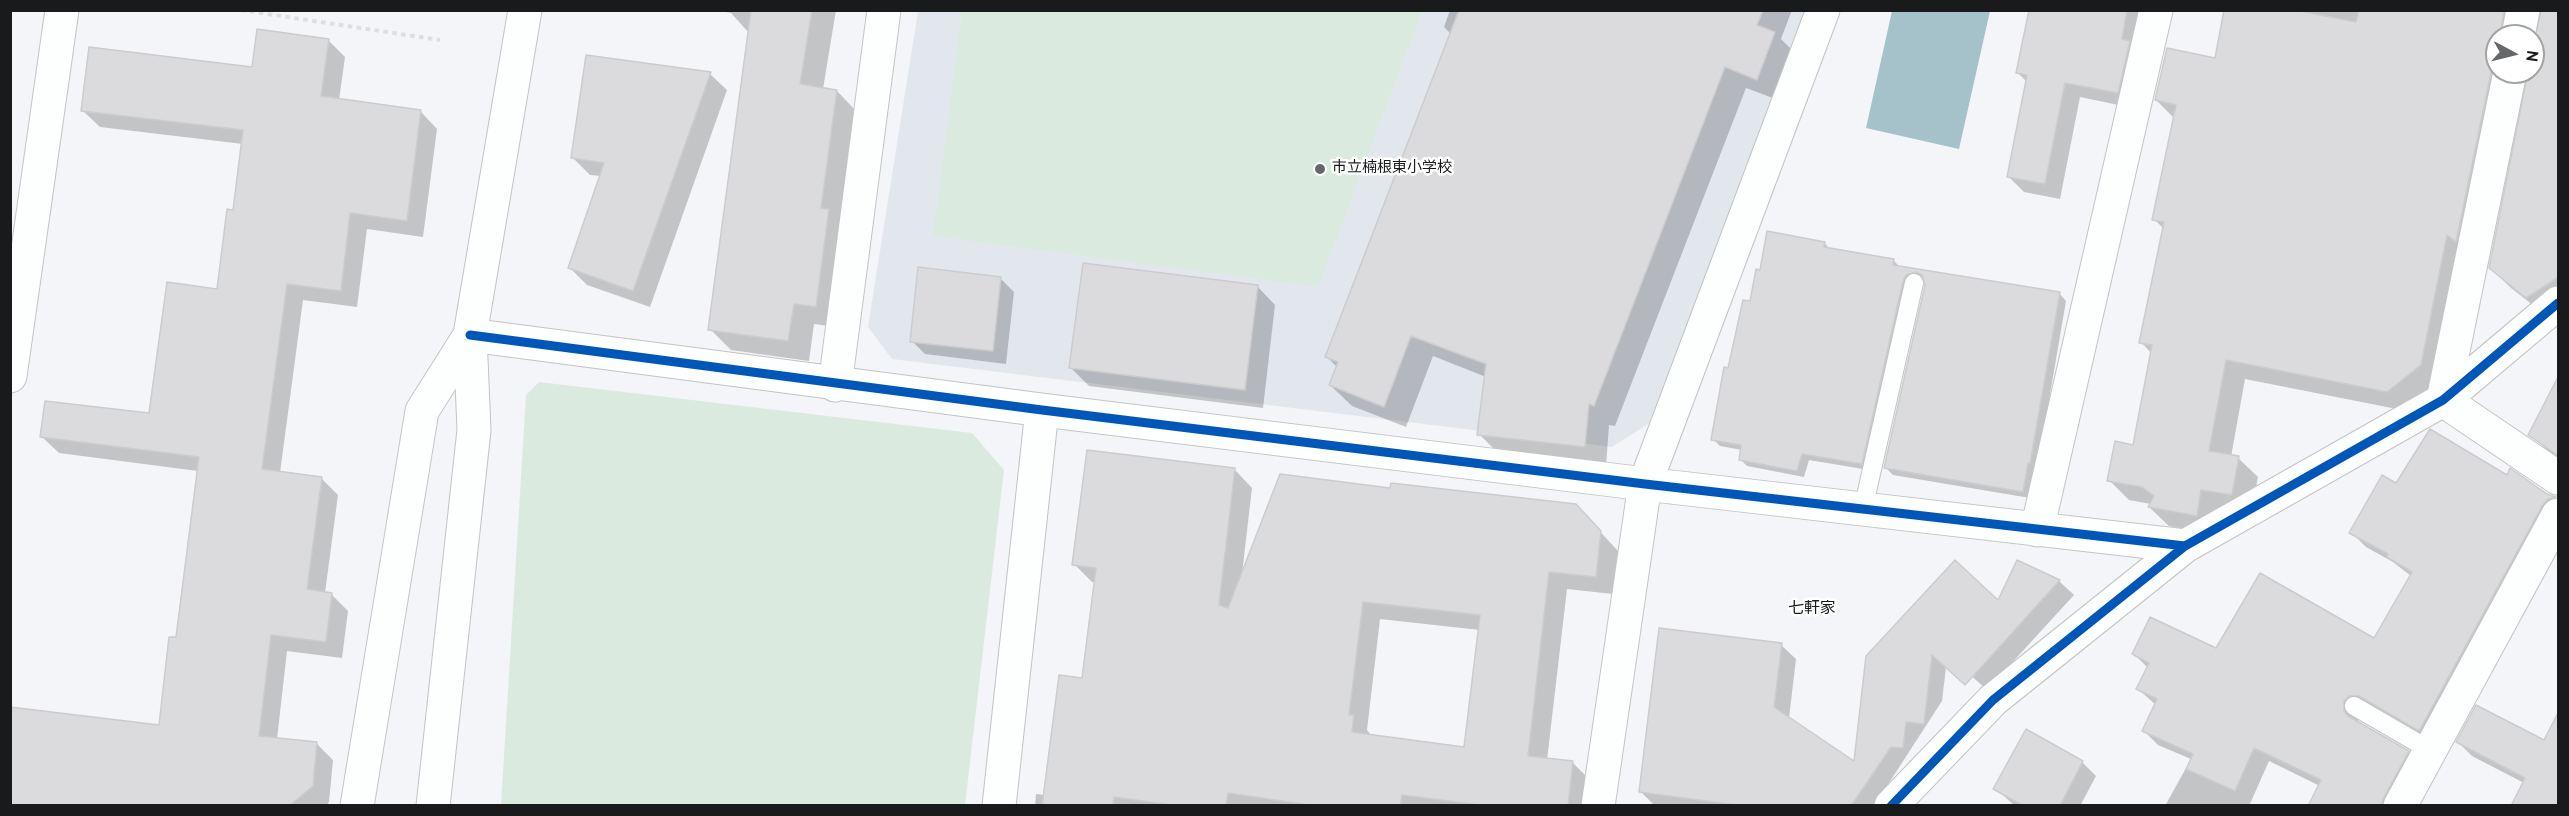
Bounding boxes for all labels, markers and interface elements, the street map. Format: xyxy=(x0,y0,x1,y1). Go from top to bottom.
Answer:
north arrow xyxy=(2485,24,2545,84)
text: N xyxy=(2520,49,2542,63)
place label: 市立楠根東小学校 xyxy=(1332,160,1452,178)
marker: 市立楠根東小学校 xyxy=(1313,162,1327,176)
district label: 七軒家 xyxy=(1788,600,1836,620)

